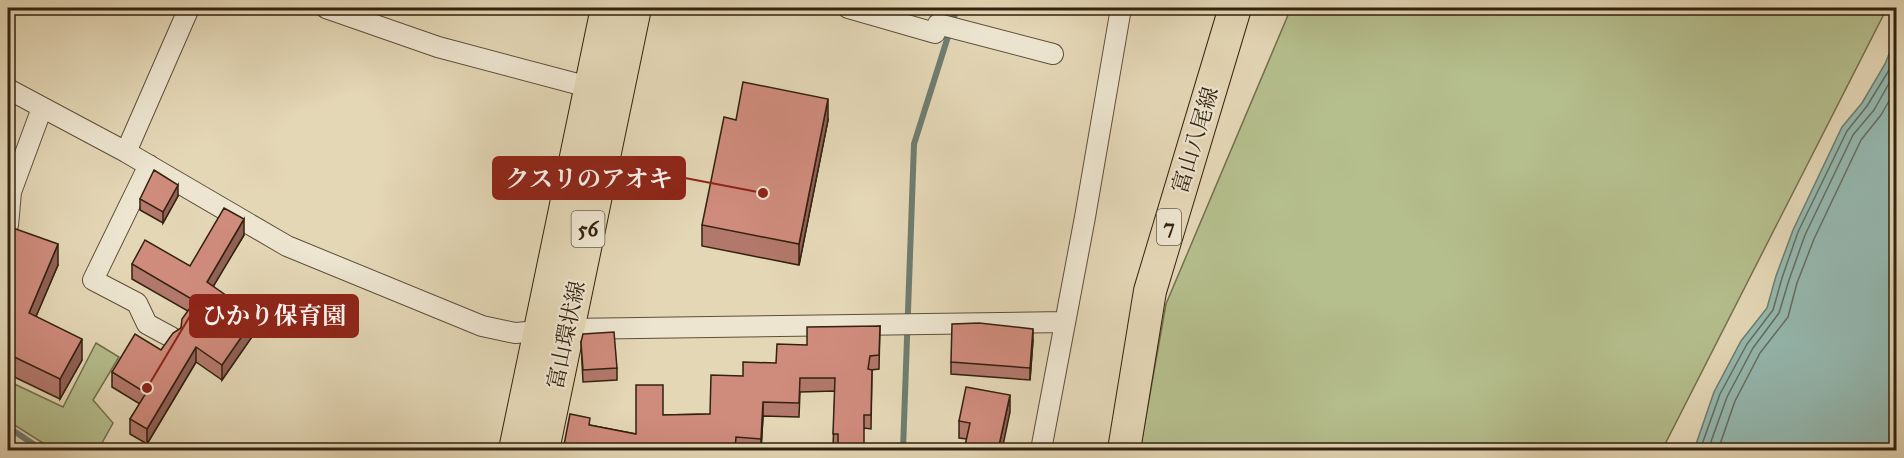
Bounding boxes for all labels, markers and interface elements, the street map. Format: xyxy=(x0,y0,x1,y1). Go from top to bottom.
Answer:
street label: 富山八尾線 xyxy=(1166,83,1224,197)
callout: クスリのアオキ xyxy=(493,157,685,199)
text: クスリのアオキ xyxy=(505,164,673,194)
road number: 7 xyxy=(1157,209,1181,245)
road number: 56 xyxy=(572,211,604,247)
street label: 富山環状線 xyxy=(541,278,591,392)
callout: ひかり保育園 xyxy=(190,295,358,337)
text: ひかり保育園 xyxy=(202,301,346,331)

